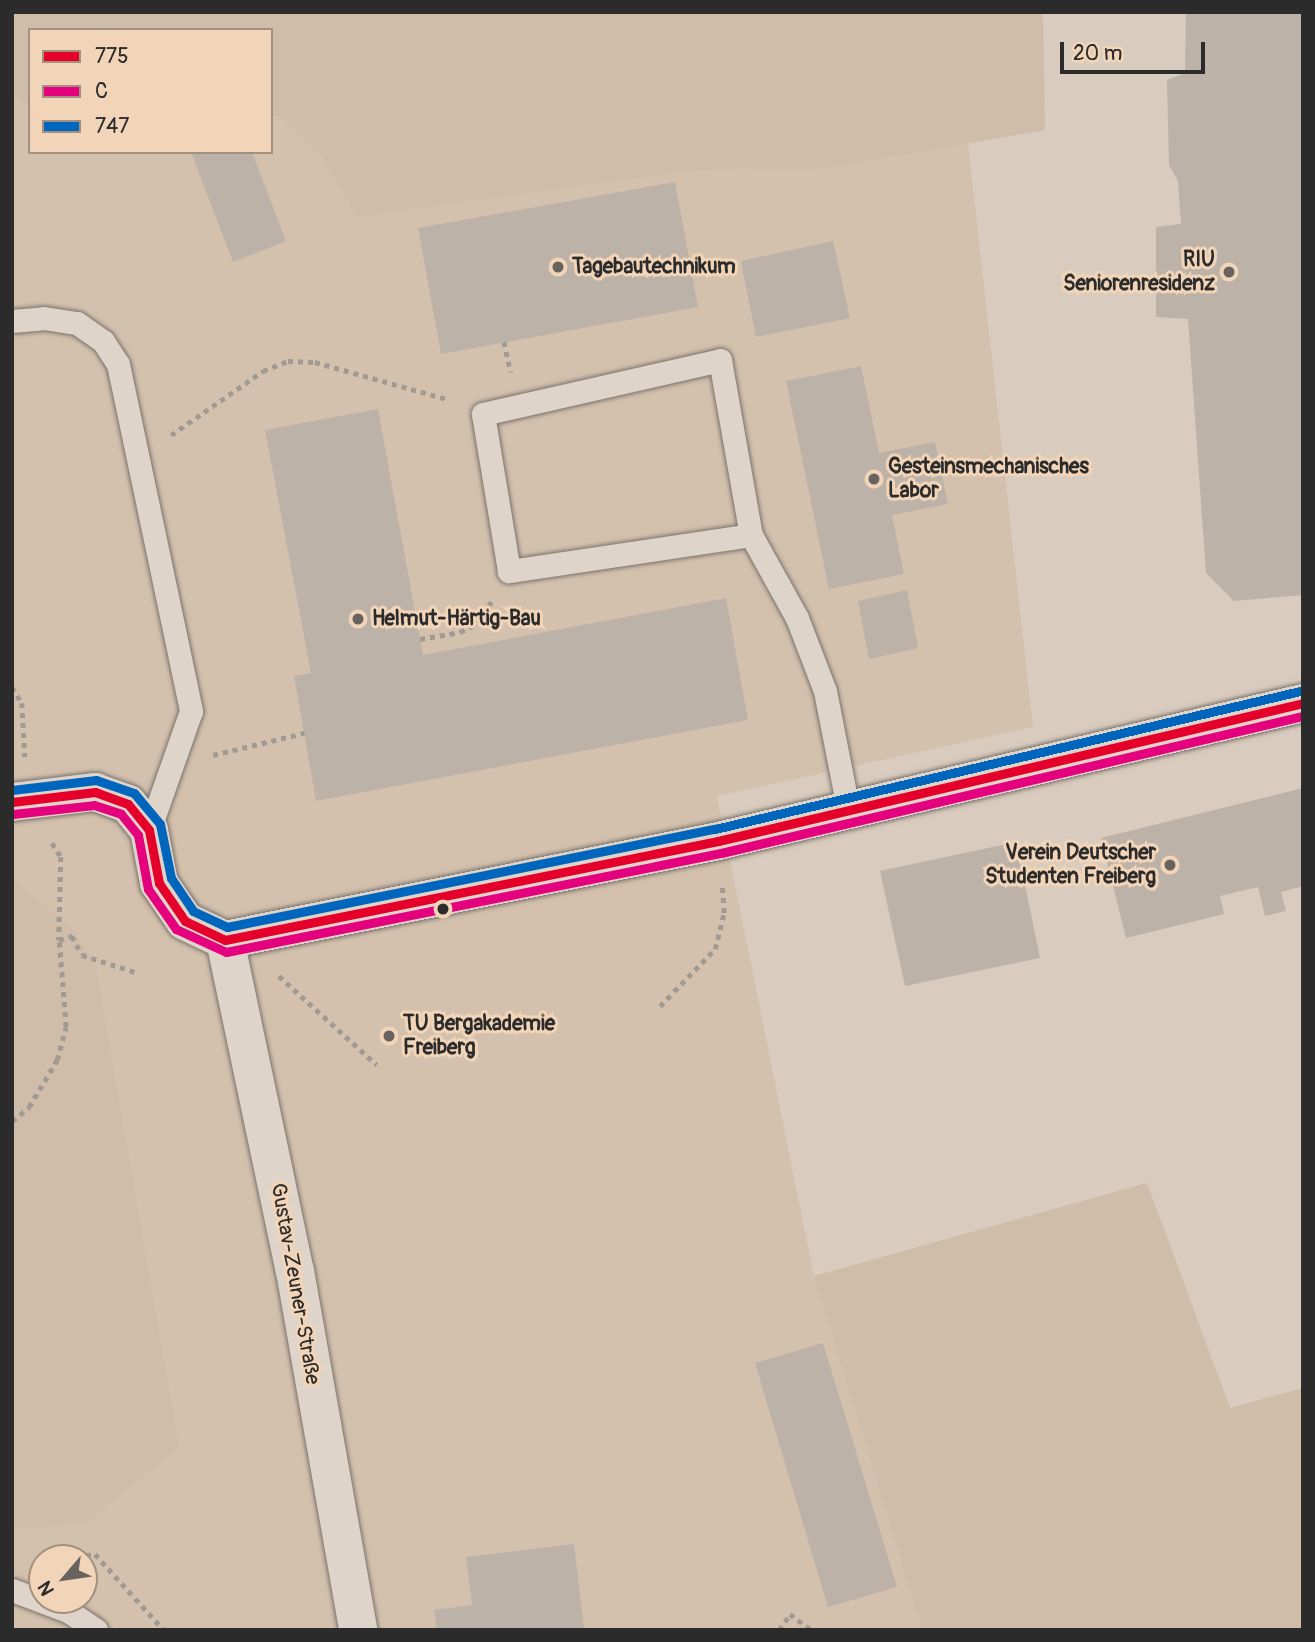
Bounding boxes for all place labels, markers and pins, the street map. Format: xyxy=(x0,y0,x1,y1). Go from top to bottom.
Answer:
place label: RIU Seniorenresidenz xyxy=(1063,247,1215,297)
place label: Tagebautechnikum xyxy=(572,254,736,280)
marker: Tagebautechnikum xyxy=(550,259,566,275)
marker: RIU Seniorenresidenz xyxy=(1221,264,1237,280)
place label: Gesteinsmechanisches Labor xyxy=(888,454,1089,504)
marker: Gesteinsmechanisches Labor xyxy=(866,471,882,487)
place label: Helmut-Härtig-Bau xyxy=(372,606,541,632)
marker: Helmut-Härtig-Bau xyxy=(350,611,366,627)
place label: Verein Deutscher Studenten Freiberg xyxy=(985,840,1156,890)
marker: Verein Deutscher Studenten Freiberg xyxy=(1162,857,1178,873)
unlabelled marker xyxy=(436,902,450,916)
place label: TU Bergakademie Freiberg xyxy=(403,1011,555,1061)
marker: TU Bergakademie Freiberg xyxy=(381,1028,397,1044)

